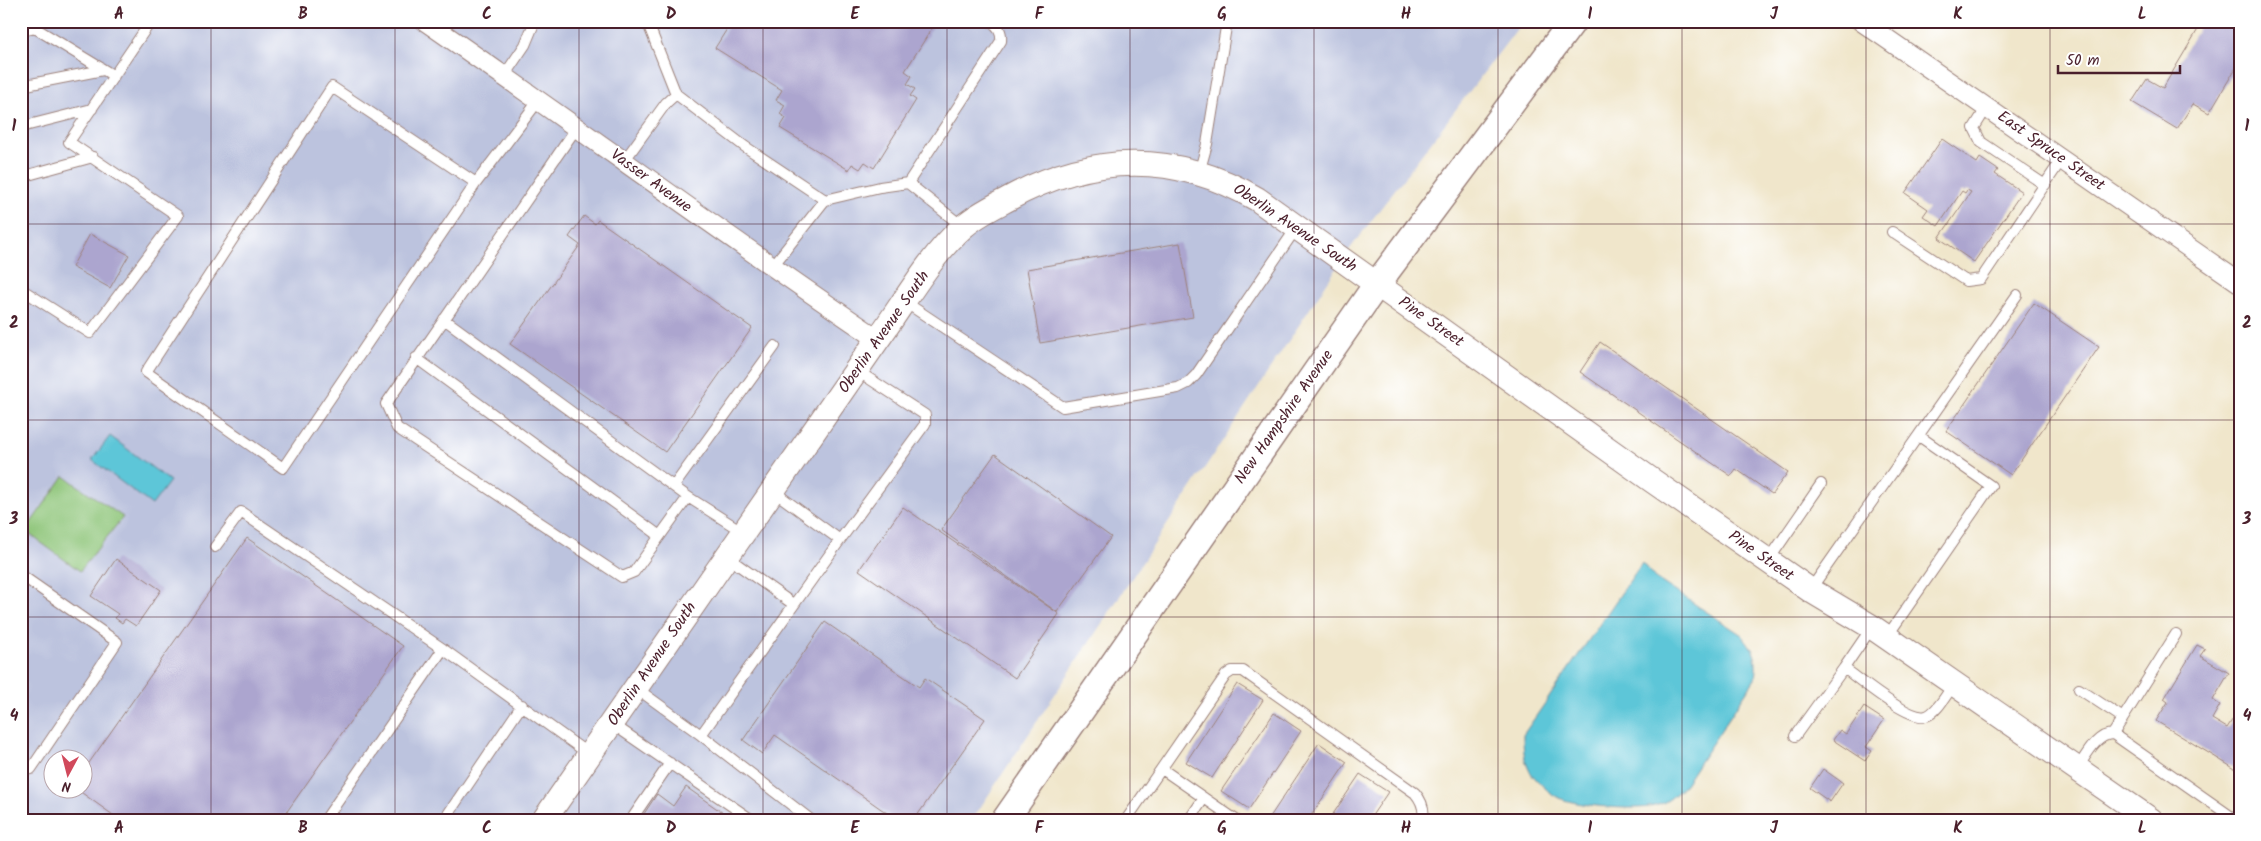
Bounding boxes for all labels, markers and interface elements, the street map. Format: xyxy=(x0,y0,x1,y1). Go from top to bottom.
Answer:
text: A xyxy=(114,2,124,27)
text: B xyxy=(298,2,308,27)
text: C xyxy=(482,2,492,27)
text: D xyxy=(666,2,677,27)
text: E xyxy=(851,2,861,27)
text: F xyxy=(1035,2,1045,27)
text: G xyxy=(1217,2,1227,27)
text: H xyxy=(1401,2,1411,27)
text: I xyxy=(1588,2,1593,27)
text: J xyxy=(1770,2,1779,27)
text: K xyxy=(1953,2,1963,27)
text: L xyxy=(2138,2,2146,27)
scale bar xyxy=(2058,42,2181,74)
text: 50 m xyxy=(2066,49,2100,73)
street label: East Spruce Street xyxy=(1992,104,2111,198)
text: 1 xyxy=(12,114,17,139)
text: 1 xyxy=(2245,114,2250,139)
street label: Vasser Avenue xyxy=(605,143,697,219)
street label: Oberlin Avenue South xyxy=(1228,177,1362,279)
street label: Oberlin Avenue South xyxy=(832,265,936,399)
street label: Pine Street xyxy=(1393,290,1470,354)
text: 2 xyxy=(9,311,19,336)
text: 2 xyxy=(2242,311,2252,336)
street label: New Hampshire Avenue xyxy=(1228,345,1340,489)
text: 3 xyxy=(9,507,19,532)
text: 3 xyxy=(2242,507,2252,532)
street label: Pine Street xyxy=(1723,524,1800,588)
street label: Oberlin Avenue South xyxy=(601,597,703,731)
text: 4 xyxy=(10,704,19,729)
text: 4 xyxy=(2243,704,2252,729)
north arrow xyxy=(42,748,92,798)
text: N xyxy=(61,774,72,797)
text: A xyxy=(114,816,124,841)
text: B xyxy=(298,816,308,841)
text: C xyxy=(482,816,492,841)
text: D xyxy=(666,816,677,841)
text: E xyxy=(851,816,861,841)
text: F xyxy=(1035,816,1045,841)
text: G xyxy=(1217,816,1227,841)
text: H xyxy=(1401,816,1411,841)
text: I xyxy=(1588,816,1593,841)
text: J xyxy=(1770,816,1779,841)
text: K xyxy=(1953,816,1963,841)
text: L xyxy=(2138,816,2146,841)

